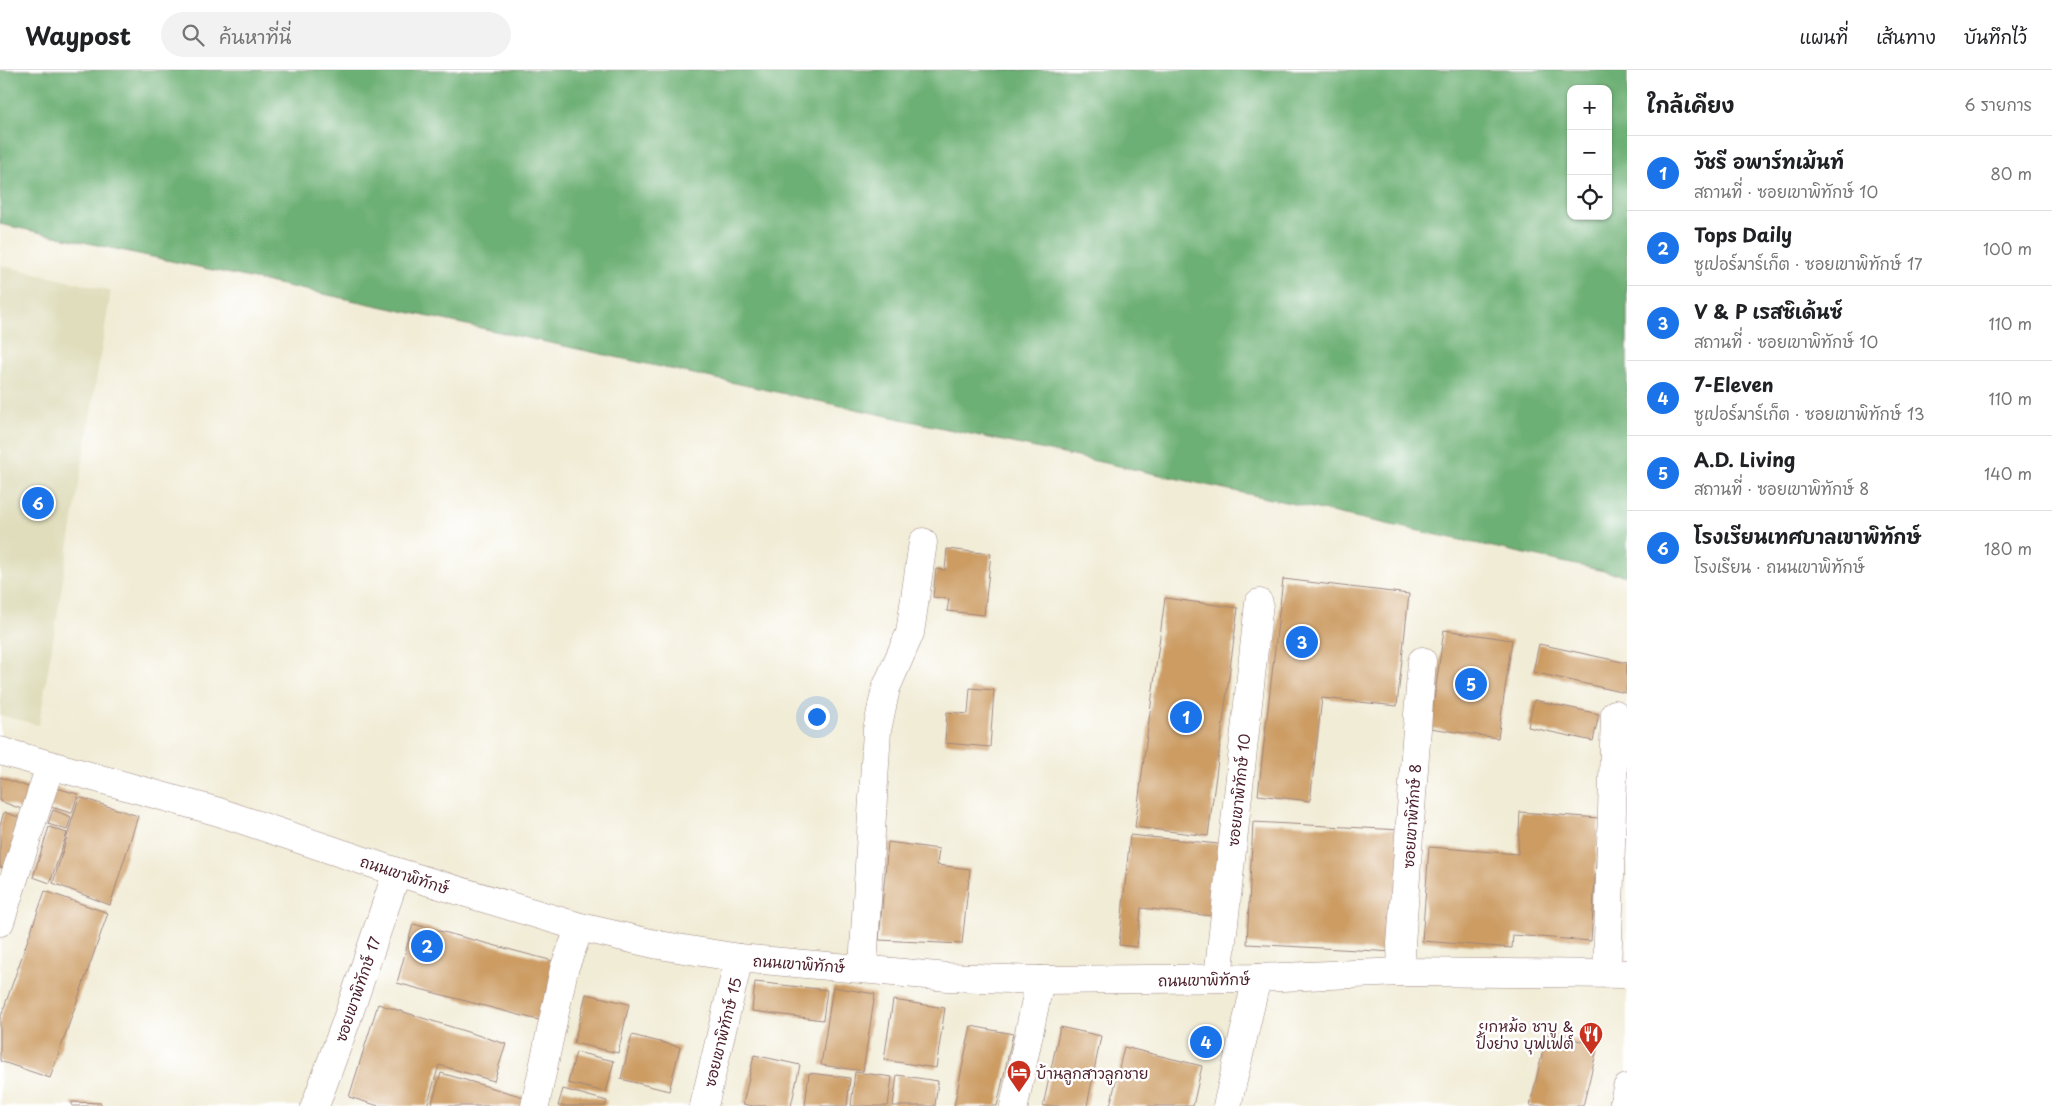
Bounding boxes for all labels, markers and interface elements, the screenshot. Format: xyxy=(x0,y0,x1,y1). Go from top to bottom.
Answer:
search box xyxy=(161,12,511,57)
text: Waypost xyxy=(25,17,131,53)
icon: search xyxy=(179,21,207,49)
text: ค้นหาที่นี่ xyxy=(219,22,291,50)
text: แผนที่ xyxy=(1800,23,1848,50)
text: เส้นทาง xyxy=(1876,23,1936,50)
text: บันทึกไว้ xyxy=(1964,23,2027,50)
map controls xyxy=(1567,85,1612,220)
button: + xyxy=(1567,85,1612,130)
text: ใกล้เคียง xyxy=(1647,88,1734,120)
text: 6 รายการ xyxy=(1964,92,2032,116)
button: − xyxy=(1567,130,1612,175)
text: วัชรี อพาร์ทเม้นท์ xyxy=(1694,147,1844,175)
text: 1 xyxy=(1659,161,1667,185)
text: 80 m xyxy=(1990,161,2032,185)
button: locate xyxy=(1567,175,1612,220)
text: สถานที่ · ซอยเขาพิทักษ์ 10 xyxy=(1694,179,1878,203)
text: Tops Daily xyxy=(1694,220,1792,248)
text: 2 xyxy=(1657,236,1669,260)
text: 100 m xyxy=(1983,236,2032,260)
text: ซูเปอร์มาร์เก็ต · ซอยเขาพิทักษ์ 17 xyxy=(1694,251,1923,275)
text: V & P เรสซิเด้นซ์ xyxy=(1694,297,1843,325)
text: 3 xyxy=(1658,311,1668,335)
text: 110 m xyxy=(1989,311,2032,335)
text: สถานที่ · ซอยเขาพิทักษ์ 10 xyxy=(1694,329,1878,353)
text: 7-Eleven xyxy=(1694,370,1774,398)
text: 4 xyxy=(1658,386,1668,410)
text: 110 m xyxy=(1989,386,2032,410)
text: ซูเปอร์มาร์เก็ต · ซอยเขาพิทักษ์ 13 xyxy=(1694,401,1925,425)
text: A.D. Living xyxy=(1694,445,1795,473)
text: 5 xyxy=(1658,461,1668,485)
text: 140 m xyxy=(1984,461,2032,485)
text: สถานที่ · ซอยเขาพิทักษ์ 8 xyxy=(1694,476,1869,500)
pin: 6 xyxy=(22,484,54,522)
text: โรงเรียนเทศบาลเขาพิทักษ์ xyxy=(1694,522,1921,550)
text: 6 xyxy=(1657,536,1669,560)
text: 180 m xyxy=(1984,536,2032,560)
text: โรงเรียน · ถนนเขาพิทักษ์ xyxy=(1694,554,1865,578)
pin: 3 xyxy=(1286,623,1318,661)
pin: 5 xyxy=(1455,665,1487,703)
pin: 1 xyxy=(1170,698,1202,736)
your location xyxy=(804,704,830,730)
street label: ซอยเขาพิทักษ์ 10 xyxy=(1221,732,1255,848)
street label: ซอยเขาพิทักษ์ 8 xyxy=(1396,763,1426,869)
street label: ถนนเขาพิทักษ์ xyxy=(358,849,453,899)
pin: 2 xyxy=(411,927,443,965)
street label: ซอยเขาพิทักษ์ 17 xyxy=(328,933,386,1045)
street label: ถนนเขาพิทักษ์ xyxy=(752,948,847,978)
street label: ถนนเขาพิทักษ์ xyxy=(1158,967,1251,991)
street label: ซอยเขาพิทักษ์ 15 xyxy=(697,975,747,1089)
place label: ยกหม้อ ชาบู & ปิ้งย่าง บุฟเฟต์ xyxy=(1476,1014,1574,1055)
restaurant icon: ยกหม้อ ชาบู & ปิ้งย่าง บุฟเฟต์ xyxy=(1578,1021,1604,1055)
pin: 4 xyxy=(1190,1023,1222,1061)
hotel icon: บ้านลูกสาวลูกชาย xyxy=(1006,1059,1032,1093)
place label: บ้านลูกสาวลูกชาย xyxy=(1036,1061,1148,1085)

